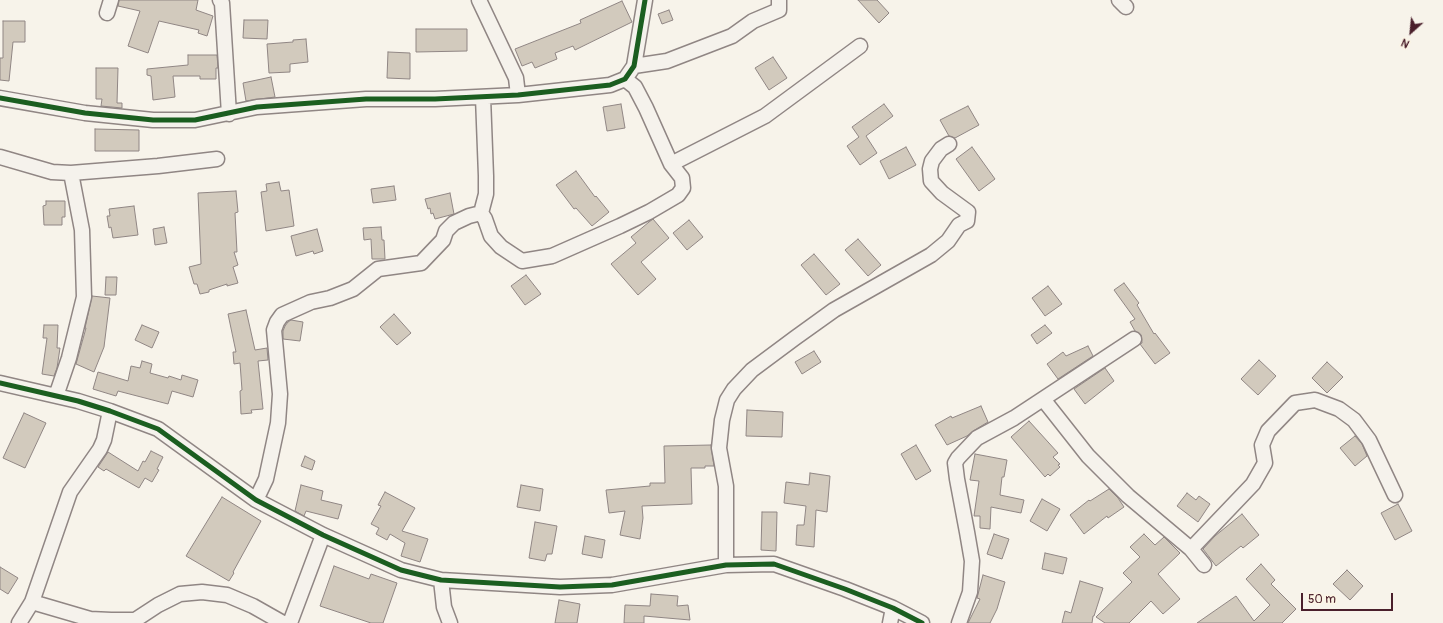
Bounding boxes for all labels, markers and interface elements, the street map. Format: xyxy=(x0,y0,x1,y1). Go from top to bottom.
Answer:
north arrow xyxy=(1391,12,1431,52)
text: N xyxy=(1399,36,1412,51)
scale bar xyxy=(1303,585,1395,611)
text: 50 m xyxy=(1308,592,1336,607)

